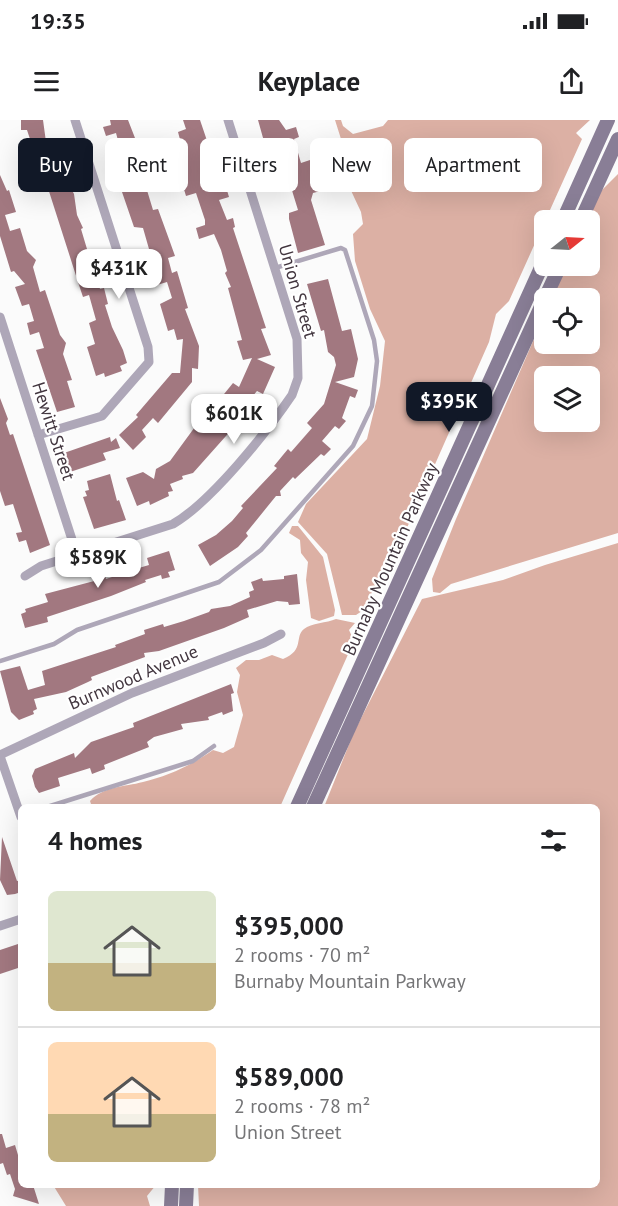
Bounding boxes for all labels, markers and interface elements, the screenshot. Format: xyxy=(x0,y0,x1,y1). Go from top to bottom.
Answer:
text: 19:35 xyxy=(30,7,86,35)
text: Keyplace xyxy=(258,64,360,98)
icon: menu xyxy=(30,65,63,98)
icon: share xyxy=(555,65,588,98)
chip: Buy xyxy=(18,138,93,192)
chip: Rent xyxy=(105,138,188,192)
chip: Filters xyxy=(200,138,298,192)
chip: New xyxy=(310,138,392,192)
chip: Apartment xyxy=(404,138,542,192)
north arrow xyxy=(534,210,600,276)
map controls xyxy=(534,210,600,432)
street label: Union Street xyxy=(274,241,322,341)
pin: $431K xyxy=(77,249,161,300)
text: $431K xyxy=(90,255,148,281)
button: locate xyxy=(534,288,600,354)
button: layers xyxy=(534,366,600,432)
street label: Hewitt Street xyxy=(27,379,81,483)
pin: $395K xyxy=(407,382,491,433)
text: $395K xyxy=(420,388,478,414)
pin: $601K xyxy=(192,394,276,445)
text: $601K xyxy=(205,400,263,426)
street label: Burnaby Mountain Parkway xyxy=(337,458,443,659)
pin: $589K xyxy=(56,538,140,589)
text: $589K xyxy=(69,544,127,570)
street label: Burnwood Avenue xyxy=(65,639,201,715)
text: 4 homes xyxy=(48,824,143,857)
icon: filters xyxy=(537,824,570,857)
text: $395,000 xyxy=(234,909,344,942)
icon: home xyxy=(96,915,168,987)
text: 2 rooms · 70 m² xyxy=(234,942,370,968)
text: Burnaby Mountain Parkway xyxy=(234,968,466,994)
text: $589,000 xyxy=(234,1060,344,1093)
icon: home xyxy=(96,1066,168,1138)
text: 2 rooms · 78 m² xyxy=(234,1093,370,1119)
text: Union Street xyxy=(234,1119,341,1145)

